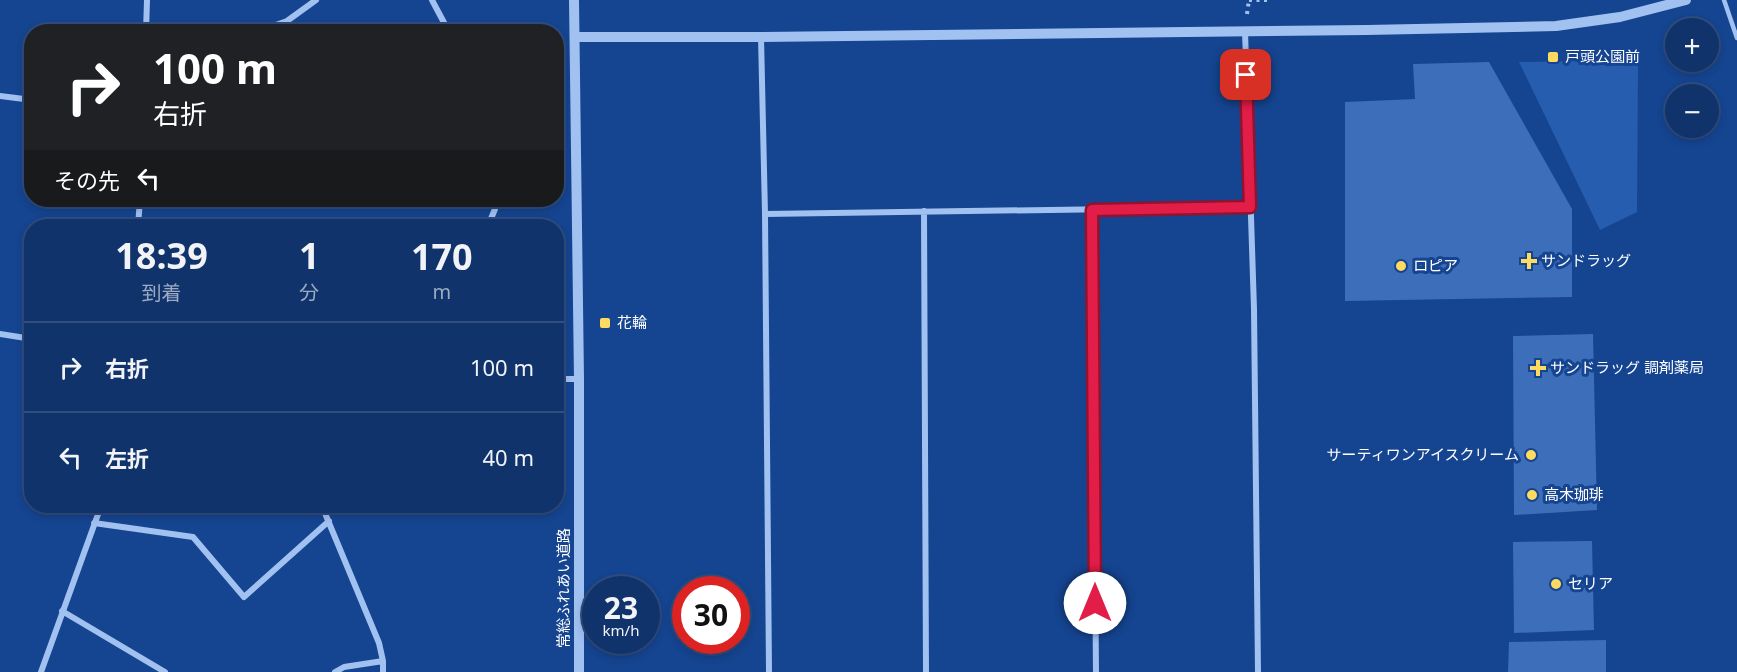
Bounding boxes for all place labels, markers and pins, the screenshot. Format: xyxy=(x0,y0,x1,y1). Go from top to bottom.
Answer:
place label: 戸頭公園前 xyxy=(1565,46,1640,66)
pin xyxy=(1220,49,1271,100)
marker: 戸頭公園前 xyxy=(1546,50,1560,64)
place label: サンドラッグ xyxy=(1541,250,1631,270)
marker: サンドラッグ xyxy=(1522,254,1536,268)
place label: ロピア xyxy=(1413,255,1458,275)
marker: ロピア xyxy=(1394,259,1408,273)
place label: 花輪 xyxy=(617,312,647,332)
marker: 花輪 xyxy=(598,316,612,330)
place label: サンドラッグ 調剤薬局 xyxy=(1550,357,1704,377)
marker: サンドラッグ 調剤薬局 xyxy=(1531,361,1545,375)
place label: サーティワンアイスクリーム xyxy=(1327,444,1519,464)
marker: サーティワンアイスクリーム xyxy=(1524,448,1538,462)
place label: 高木珈琲 xyxy=(1544,484,1604,504)
marker: 高木珈琲 xyxy=(1525,488,1539,502)
place label: セリア xyxy=(1568,573,1613,593)
marker: セリア xyxy=(1549,577,1563,591)

